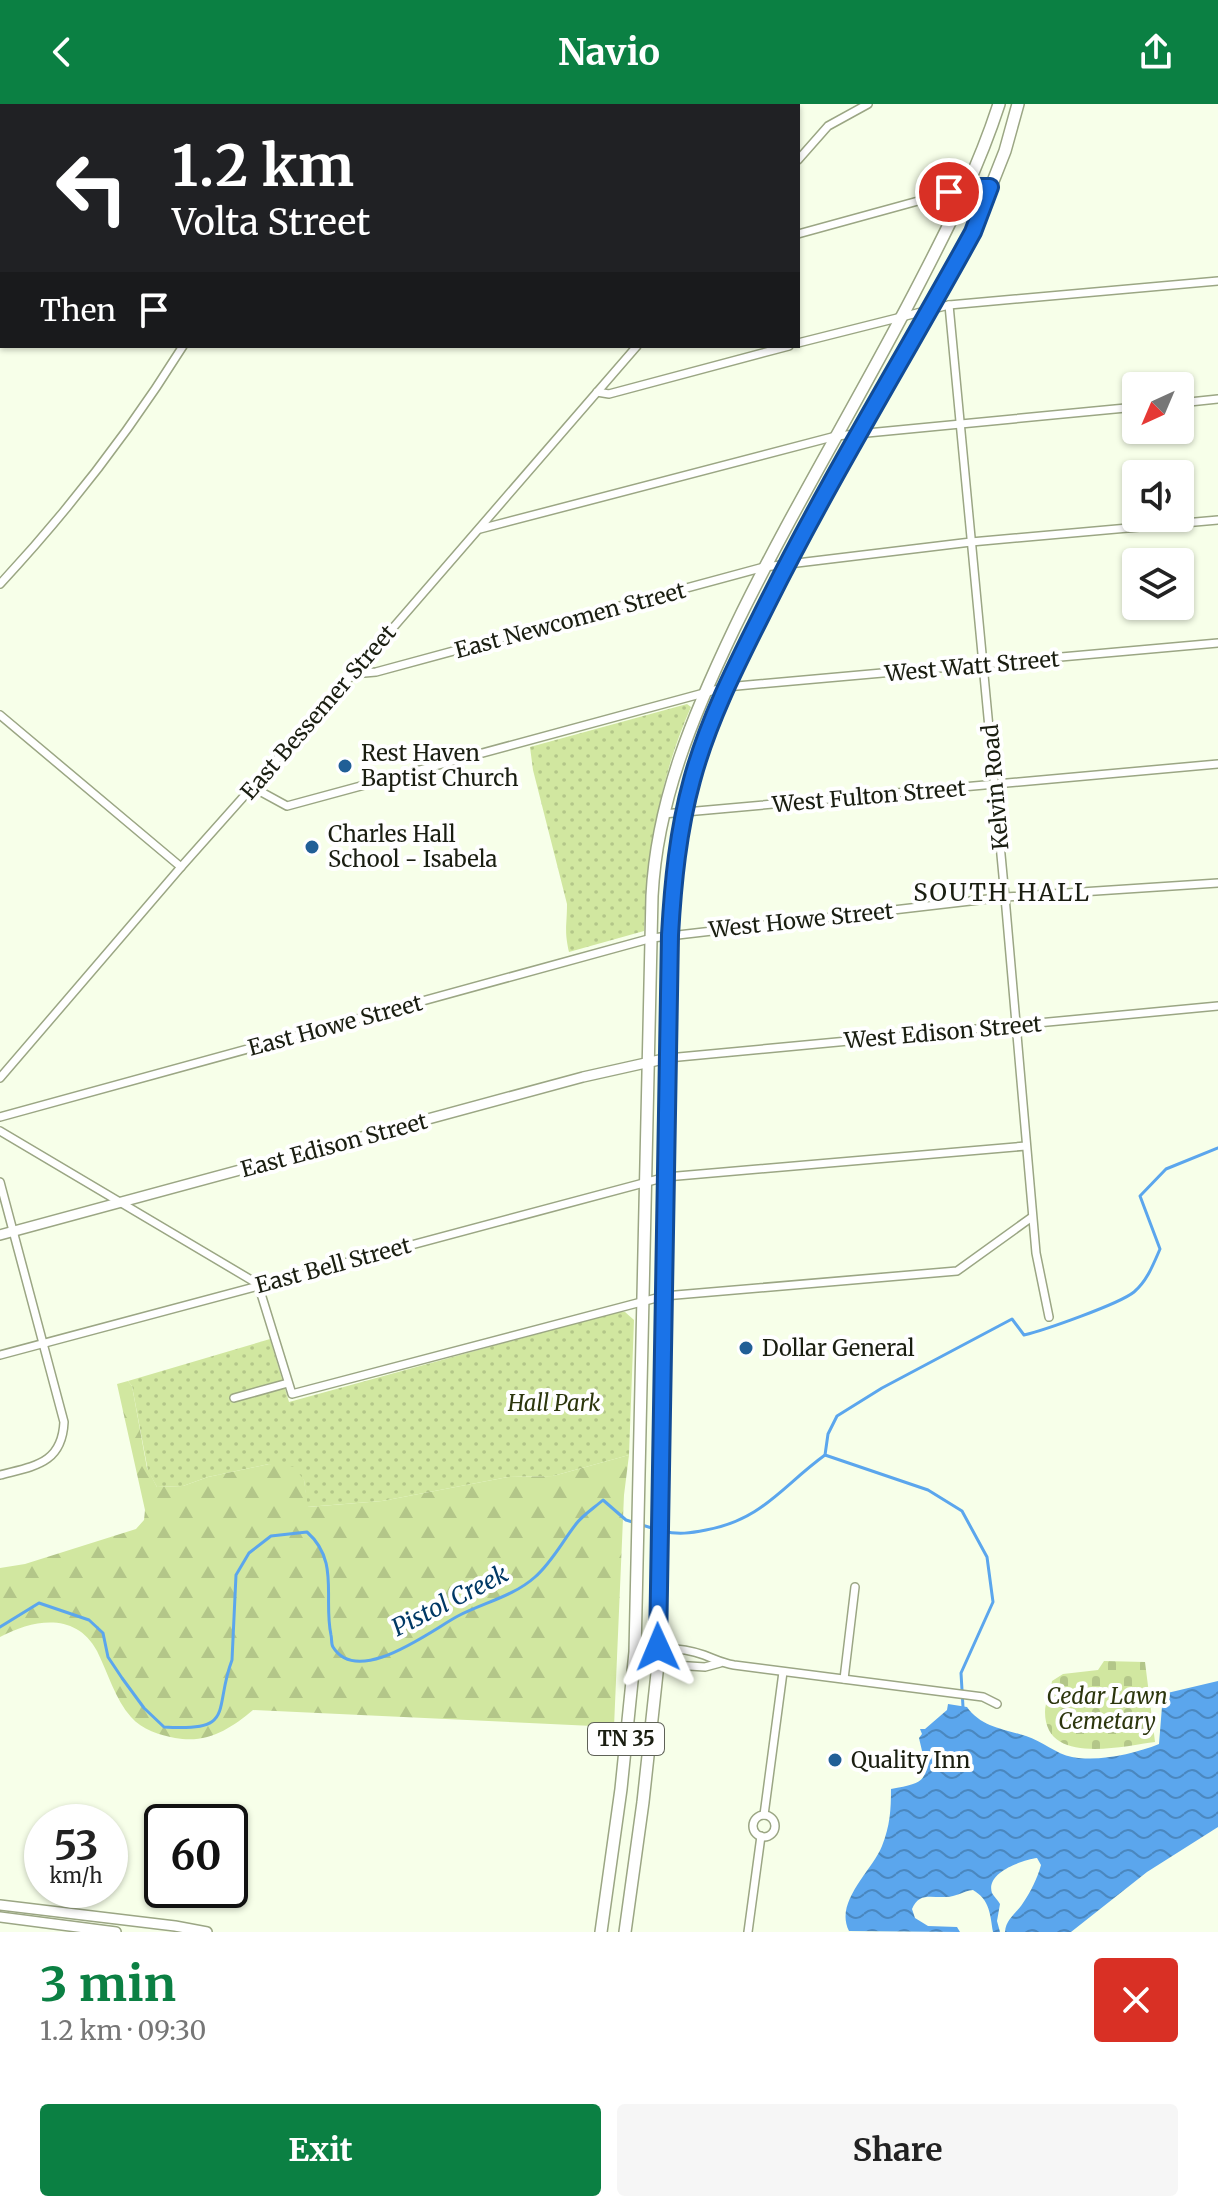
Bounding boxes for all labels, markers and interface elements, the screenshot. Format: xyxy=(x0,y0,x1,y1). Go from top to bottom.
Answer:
icon: back xyxy=(40,30,84,74)
text: Navio xyxy=(558,30,660,75)
icon: share xyxy=(1134,30,1178,74)
text: 1.2 km xyxy=(172,131,354,201)
icon: left xyxy=(40,136,144,240)
pin xyxy=(915,158,983,226)
icon: arrive xyxy=(927,170,971,214)
text: Volta Street xyxy=(172,200,370,245)
icon: arrive xyxy=(132,288,176,332)
text: Then xyxy=(40,291,116,329)
north arrow xyxy=(1122,372,1194,444)
map controls xyxy=(1122,372,1194,620)
button: sound xyxy=(1122,460,1194,532)
button: layers xyxy=(1122,548,1194,620)
street label: East Newcomen Street xyxy=(451,576,689,664)
street label: East Bessemer Street xyxy=(234,619,402,805)
street label: West Watt Street xyxy=(882,644,1061,688)
street label: Kelvin Road xyxy=(976,723,1014,851)
place label: Rest Haven Baptist Church xyxy=(361,739,519,792)
marker: Rest Haven Baptist Church xyxy=(336,757,354,775)
street label: West Fulton Street xyxy=(770,774,967,818)
place label: Charles Hall School - Isabela xyxy=(328,820,498,873)
marker: Charles Hall School - Isabela xyxy=(303,838,321,856)
district label: SOUTH HALL xyxy=(913,877,1091,908)
street label: West Howe Street xyxy=(706,896,895,944)
street label: East Howe Street xyxy=(245,988,426,1062)
street label: West Edison Street xyxy=(842,1009,1043,1055)
street label: East Edison Street xyxy=(238,1107,431,1183)
street label: East Bell Street xyxy=(252,1231,414,1299)
place label: Dollar General xyxy=(762,1334,915,1362)
marker: Dollar General xyxy=(737,1339,755,1357)
park label: Hall Park xyxy=(507,1389,600,1417)
water label: Pistol Creek xyxy=(386,1558,513,1643)
position arrow xyxy=(616,1605,700,1689)
park label: Cedar Lawn Cemetary xyxy=(1046,1682,1168,1735)
road number: TN 35 xyxy=(588,1723,664,1755)
place label: Quality Inn xyxy=(851,1746,971,1774)
marker: Quality Inn xyxy=(826,1751,844,1769)
speed limit sign: 60 xyxy=(144,1804,248,1908)
text: 53 xyxy=(54,1821,98,1871)
text: km/h xyxy=(50,1863,102,1888)
text: 3 min xyxy=(40,1954,176,2014)
button: close xyxy=(1094,1958,1178,2042)
text: 1.2 km · 09:30 xyxy=(40,2014,206,2047)
button: Exit xyxy=(40,2104,601,2196)
button: Share xyxy=(617,2104,1178,2196)

